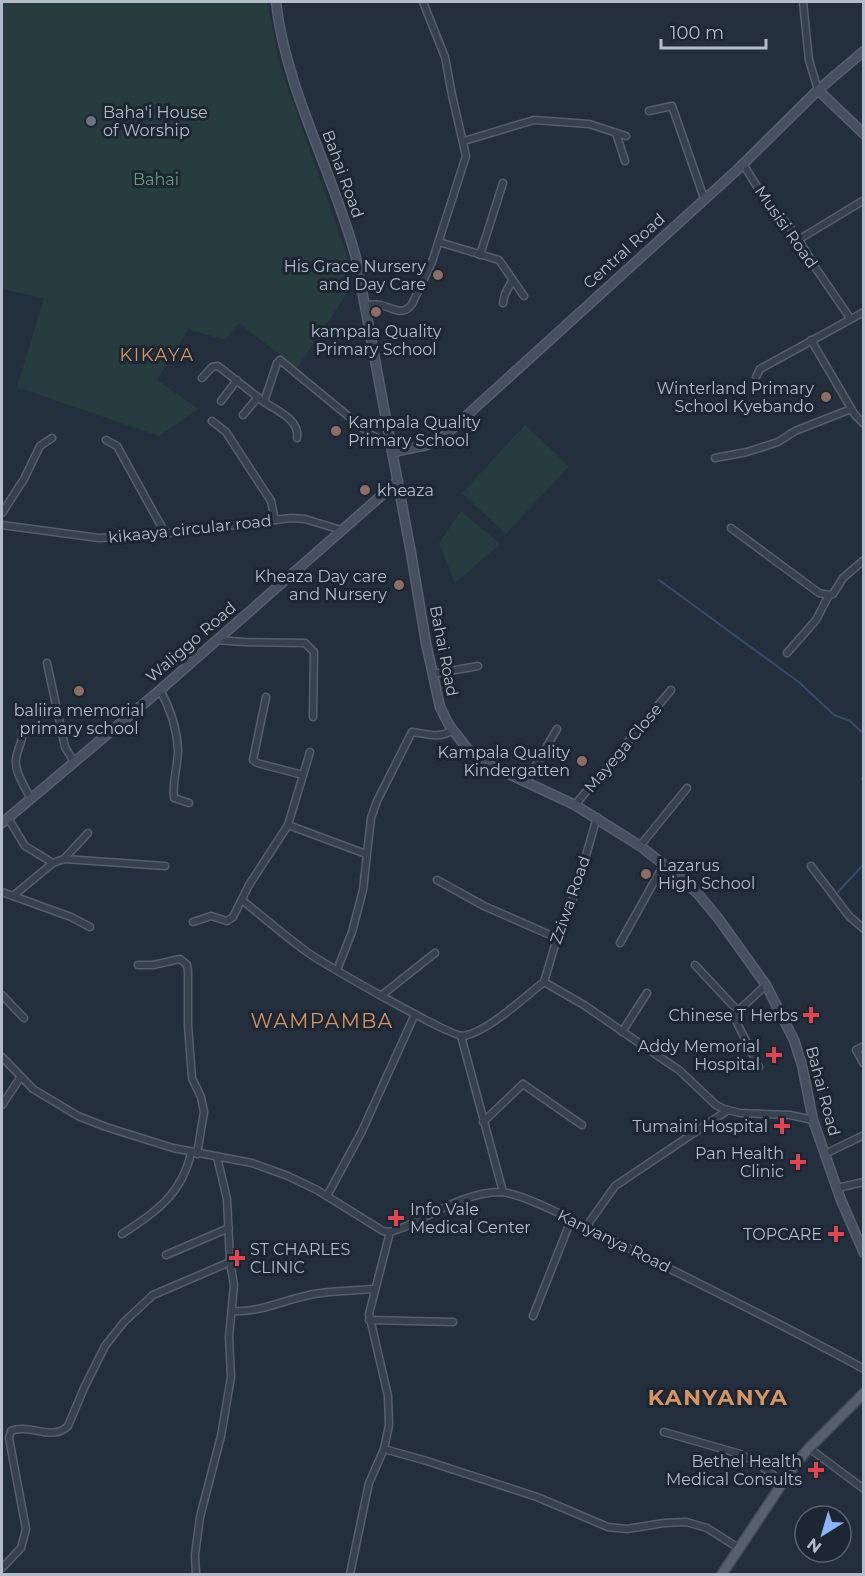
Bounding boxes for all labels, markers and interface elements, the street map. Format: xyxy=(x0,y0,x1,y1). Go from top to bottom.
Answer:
scale bar xyxy=(661,12,766,50)
text: 100 m xyxy=(670,22,724,44)
place label: Baha'i House of Worship xyxy=(103,103,208,140)
marker: Baha'i House of Worship xyxy=(84,114,98,128)
street label: Bahai Road xyxy=(318,127,368,221)
park label: Bahai xyxy=(133,170,179,189)
street label: Musisi Road xyxy=(751,182,821,272)
street label: Central Road xyxy=(579,209,669,293)
place label: His Grace Nursery and Day Care xyxy=(284,257,426,294)
marker: His Grace Nursery and Day Care xyxy=(431,268,445,282)
marker: kampala Quality Primary School xyxy=(369,305,383,319)
place label: kampala Quality Primary School xyxy=(311,322,442,359)
district label: KIKAYA xyxy=(119,344,195,366)
place label: Winterland Primary School Kyebando xyxy=(657,379,814,416)
marker: Winterland Primary School Kyebando xyxy=(819,390,833,404)
place label: Kampala Quality Primary School xyxy=(348,413,481,450)
marker: Kampala Quality Primary School xyxy=(329,424,343,438)
place label: kheaza xyxy=(377,481,434,500)
marker: kheaza xyxy=(358,483,372,497)
street label: kikaaya circular road xyxy=(108,511,272,547)
place label: Kheaza Day care and Nursery xyxy=(255,567,387,604)
marker: Kheaza Day care and Nursery xyxy=(392,578,406,592)
street label: Waliggo Road xyxy=(142,598,240,686)
street label: Bahai Road xyxy=(426,604,462,698)
marker: baliira memorial primary school xyxy=(72,684,86,698)
street label: Mayega Close xyxy=(580,700,666,796)
place label: baliira memorial primary school xyxy=(14,701,144,738)
place label: Kampala Quality Kindergatten xyxy=(438,743,570,780)
marker: Kampala Quality Kindergatten xyxy=(575,754,589,768)
street label: Zziwa Road xyxy=(546,853,594,947)
place label: Lazarus High School xyxy=(658,856,755,893)
marker: Lazarus High School xyxy=(639,867,653,881)
place label: Chinese T Herbs xyxy=(668,1006,798,1025)
marker: Chinese T Herbs xyxy=(802,1006,820,1024)
district label: WAMPAMBA xyxy=(250,1009,394,1033)
place label: Addy Memorial Hospital xyxy=(638,1037,760,1074)
street label: Bahai Road xyxy=(802,1044,844,1138)
marker: Addy Memorial Hospital xyxy=(765,1046,783,1064)
place label: Tumaini Hospital xyxy=(632,1117,768,1136)
marker: Tumaini Hospital xyxy=(773,1117,791,1135)
place label: Pan Health Clinic xyxy=(695,1144,784,1181)
marker: Pan Health Clinic xyxy=(789,1153,807,1171)
place label: Info Vale Medical Center xyxy=(410,1200,531,1237)
street label: Kanyanya Road xyxy=(554,1205,674,1277)
marker: Info Vale Medical Center xyxy=(387,1209,405,1227)
place label: TOPCARE xyxy=(743,1225,822,1244)
marker: TOPCARE xyxy=(827,1225,845,1243)
place label: ST CHARLES CLINIC xyxy=(250,1240,351,1277)
marker: ST CHARLES CLINIC xyxy=(228,1249,246,1267)
district label: KANYANYA xyxy=(648,1384,788,1411)
place label: Bethel Health Medical Consults xyxy=(666,1452,802,1489)
marker: Bethel Health Medical Consults xyxy=(807,1461,825,1479)
north arrow xyxy=(793,1504,853,1564)
text: N xyxy=(803,1534,825,1557)

